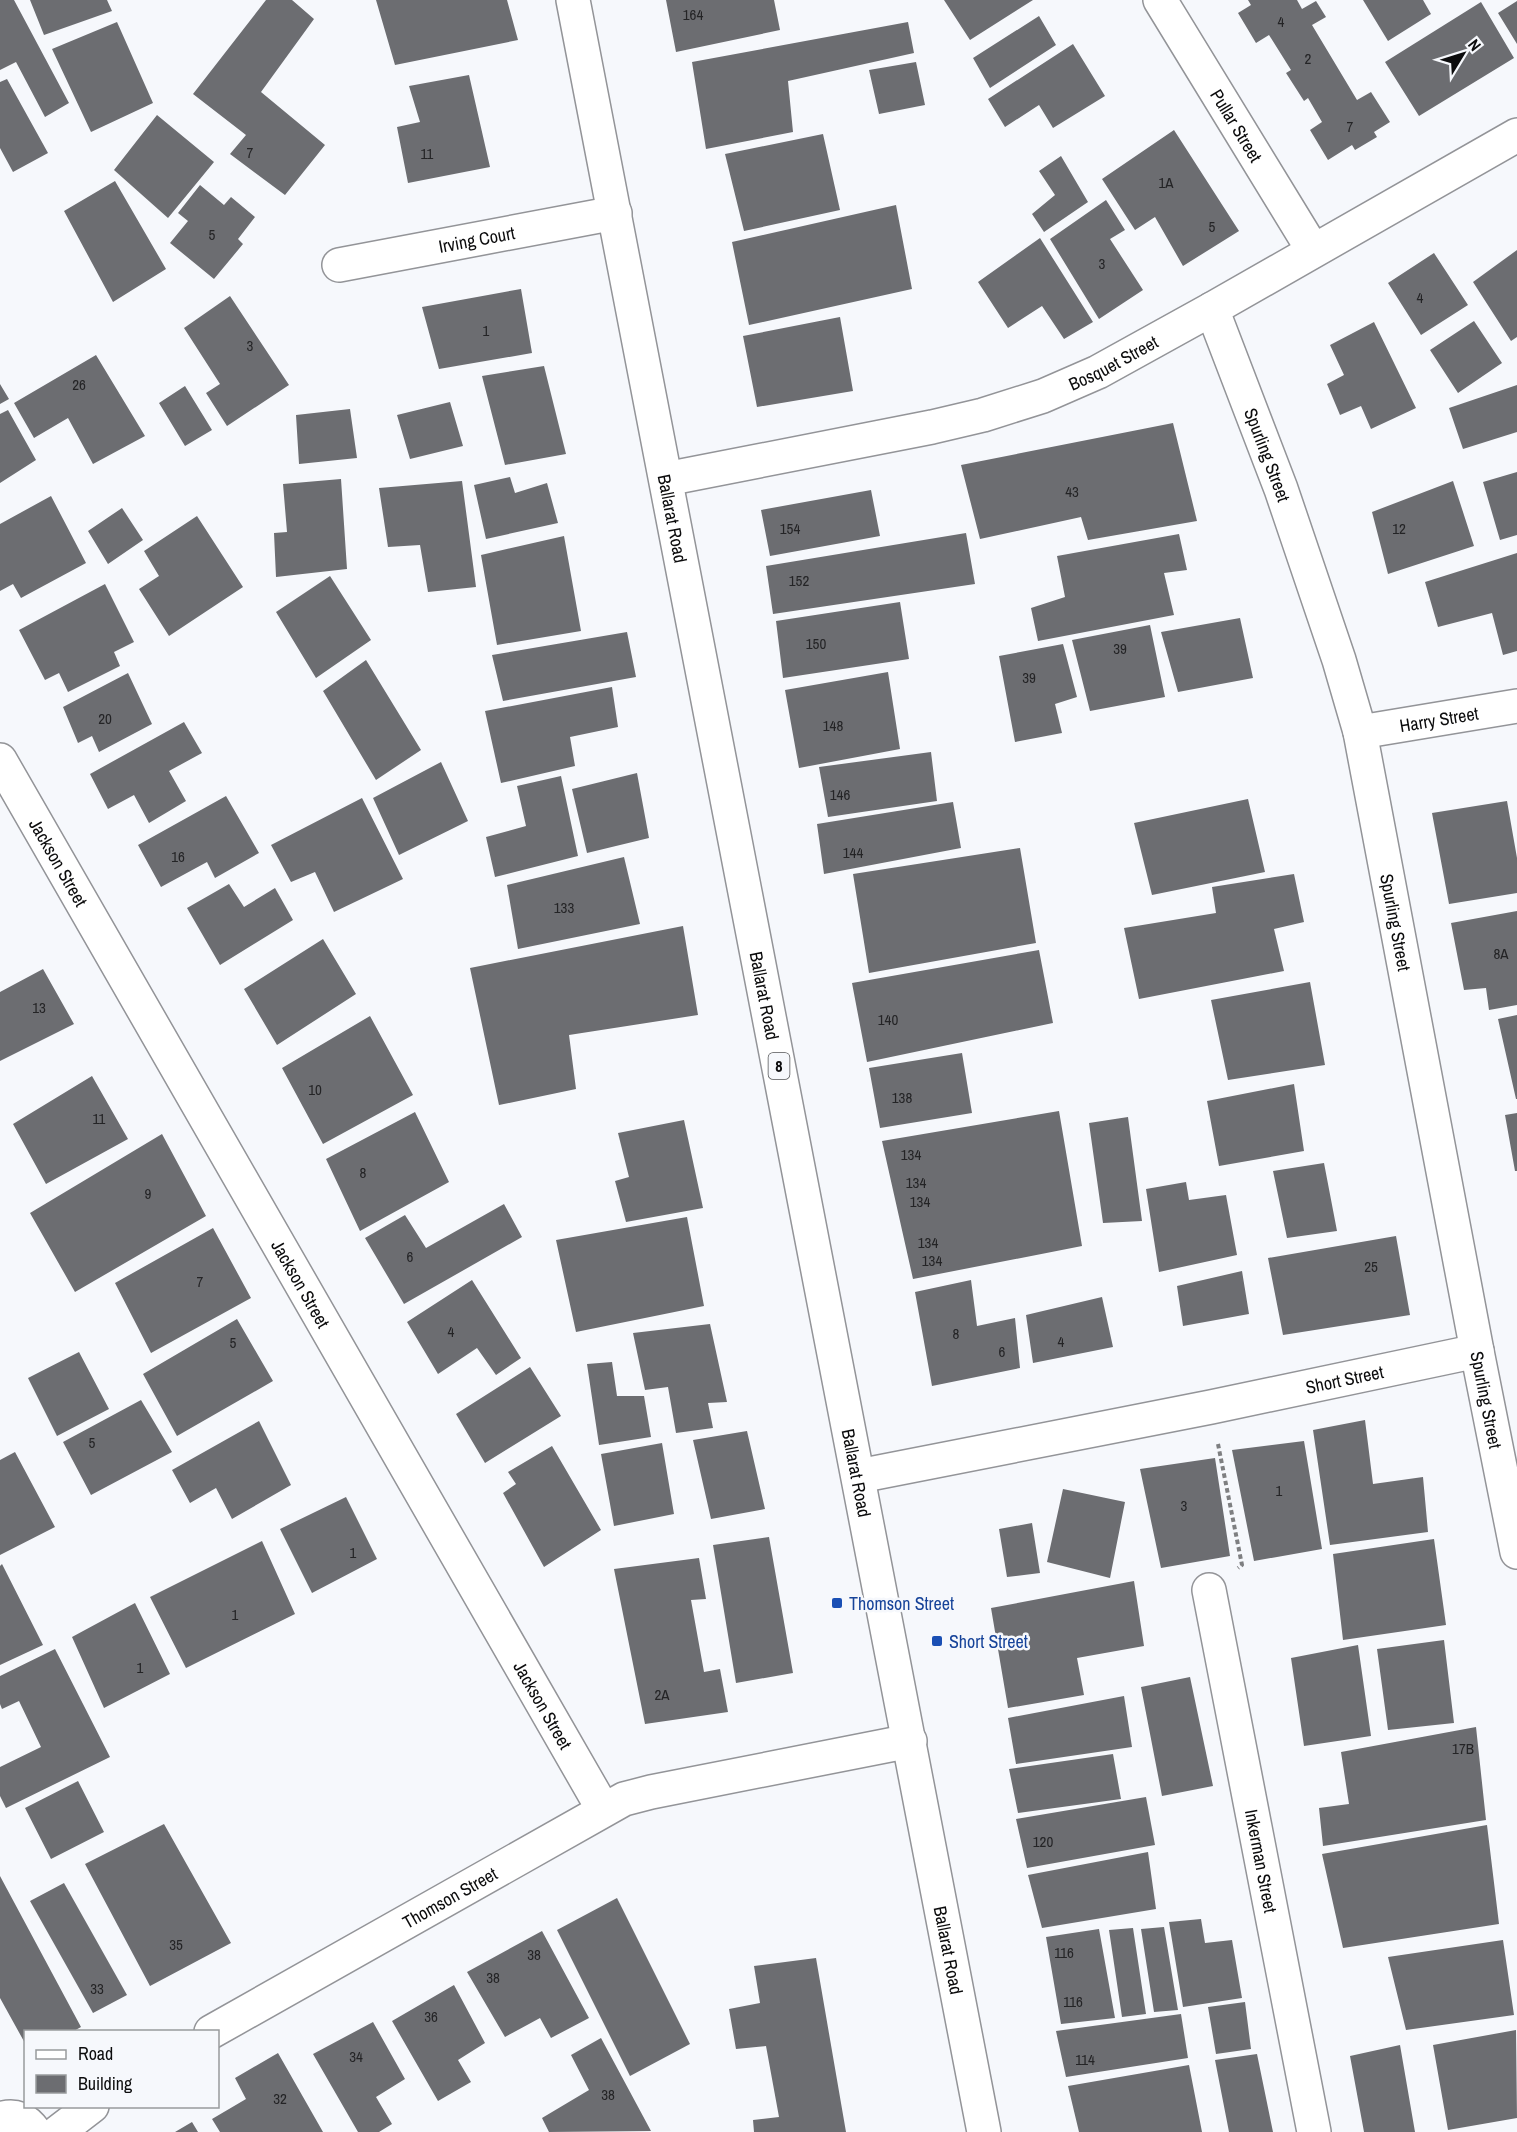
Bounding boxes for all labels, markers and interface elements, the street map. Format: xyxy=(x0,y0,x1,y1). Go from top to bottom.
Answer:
house number: 164 xyxy=(683,4,703,25)
house number: 4 xyxy=(1278,11,1285,32)
north arrow xyxy=(1433,24,1493,84)
text: N xyxy=(1463,34,1486,55)
house number: 2 xyxy=(1305,48,1312,69)
street label: Pullar Street xyxy=(1205,84,1269,167)
house number: 7 xyxy=(1347,116,1354,137)
house number: 7 xyxy=(247,142,254,163)
house number: 11 xyxy=(421,143,434,164)
house number: 1A xyxy=(1158,172,1174,193)
house number: 5 xyxy=(1209,216,1216,237)
street label: Irving Court xyxy=(436,220,517,259)
house number: 5 xyxy=(209,224,216,245)
house number: 3 xyxy=(1099,253,1106,274)
house number: 4 xyxy=(1417,287,1424,308)
house number: 1 xyxy=(483,320,490,341)
street label: Bosquet Street xyxy=(1064,329,1162,396)
house number: 3 xyxy=(247,335,254,356)
house number: 26 xyxy=(72,374,86,395)
street label: Spurling Street xyxy=(1239,404,1297,505)
street label: Ballarat Road xyxy=(652,472,694,565)
house number: 43 xyxy=(1065,481,1079,502)
house number: 154 xyxy=(780,518,800,539)
house number: 12 xyxy=(1392,518,1406,539)
house number: 152 xyxy=(789,570,809,591)
house number: 150 xyxy=(806,633,826,654)
house number: 39 xyxy=(1113,638,1127,659)
house number: 39 xyxy=(1022,667,1036,688)
street label: Harry Street xyxy=(1398,700,1480,738)
house number: 20 xyxy=(98,708,112,729)
house number: 148 xyxy=(823,715,843,736)
house number: 146 xyxy=(830,784,850,805)
street label: Jackson Street xyxy=(24,814,94,911)
house number: 144 xyxy=(843,842,863,863)
house number: 16 xyxy=(171,846,185,867)
street label: Spurling Street xyxy=(1375,872,1417,973)
house number: 133 xyxy=(554,897,574,918)
house number: 8A xyxy=(1493,943,1509,964)
street label: Ballarat Road xyxy=(744,949,786,1042)
house number: 13 xyxy=(32,997,46,1018)
house number: 140 xyxy=(878,1009,898,1030)
road number: 8 xyxy=(768,1053,790,1079)
house number: 10 xyxy=(308,1079,322,1100)
house number: 138 xyxy=(892,1087,912,1108)
house number: 11 xyxy=(93,1108,106,1129)
house number: 134 xyxy=(901,1144,921,1165)
house number: 8 xyxy=(360,1162,367,1183)
house number: 134 xyxy=(906,1172,926,1193)
house number: 9 xyxy=(145,1183,152,1204)
house number: 134 xyxy=(910,1191,930,1212)
house number: 134 xyxy=(918,1232,938,1253)
street label: Jackson Street xyxy=(266,1235,336,1332)
house number: 6 xyxy=(407,1246,414,1267)
house number: 134 xyxy=(922,1250,942,1271)
house number: 25 xyxy=(1364,1256,1378,1277)
house number: 7 xyxy=(197,1271,204,1292)
house number: 4 xyxy=(448,1321,455,1342)
house number: 8 xyxy=(953,1323,960,1344)
house number: 4 xyxy=(1058,1331,1065,1352)
house number: 5 xyxy=(230,1332,237,1353)
house number: 6 xyxy=(999,1341,1006,1362)
street label: Spurling Street xyxy=(1465,1349,1509,1451)
street label: Short Street xyxy=(1303,1359,1386,1399)
street label: Ballarat Road xyxy=(836,1427,878,1519)
house number: 5 xyxy=(89,1432,96,1453)
house number: 1 xyxy=(1276,1480,1283,1501)
house number: 3 xyxy=(1181,1495,1188,1516)
house number: 1 xyxy=(350,1542,357,1563)
place label: Thomson Street xyxy=(849,1591,954,1616)
marker: Thomson Street xyxy=(830,1596,844,1610)
house number: 1 xyxy=(232,1604,239,1625)
place label: Short Street xyxy=(949,1629,1028,1654)
marker: Short Street xyxy=(930,1634,944,1648)
street label: Jackson Street xyxy=(508,1656,578,1754)
house number: 1 xyxy=(137,1657,144,1678)
house number: 2A xyxy=(654,1684,670,1705)
house number: 17B xyxy=(1452,1738,1474,1759)
street label: Inkerman Street xyxy=(1239,1807,1284,1915)
house number: 120 xyxy=(1033,1831,1053,1852)
street label: Thomson Street xyxy=(398,1861,502,1934)
street label: Ballarat Road xyxy=(928,1904,970,1996)
house number: 35 xyxy=(169,1934,183,1955)
house number: 116 xyxy=(1054,1942,1074,1963)
house number: 38 xyxy=(527,1944,541,1965)
house number: 38 xyxy=(486,1967,500,1988)
house number: 33 xyxy=(90,1978,104,1999)
house number: 116 xyxy=(1063,1991,1083,2012)
house number: 36 xyxy=(424,2006,438,2027)
legend xyxy=(24,2030,219,2108)
text: Road xyxy=(78,2041,113,2066)
house number: 34 xyxy=(349,2046,363,2067)
house number: 114 xyxy=(1075,2049,1095,2070)
text: Building xyxy=(78,2071,133,2096)
house number: 38 xyxy=(601,2084,615,2105)
house number: 32 xyxy=(273,2088,287,2109)

